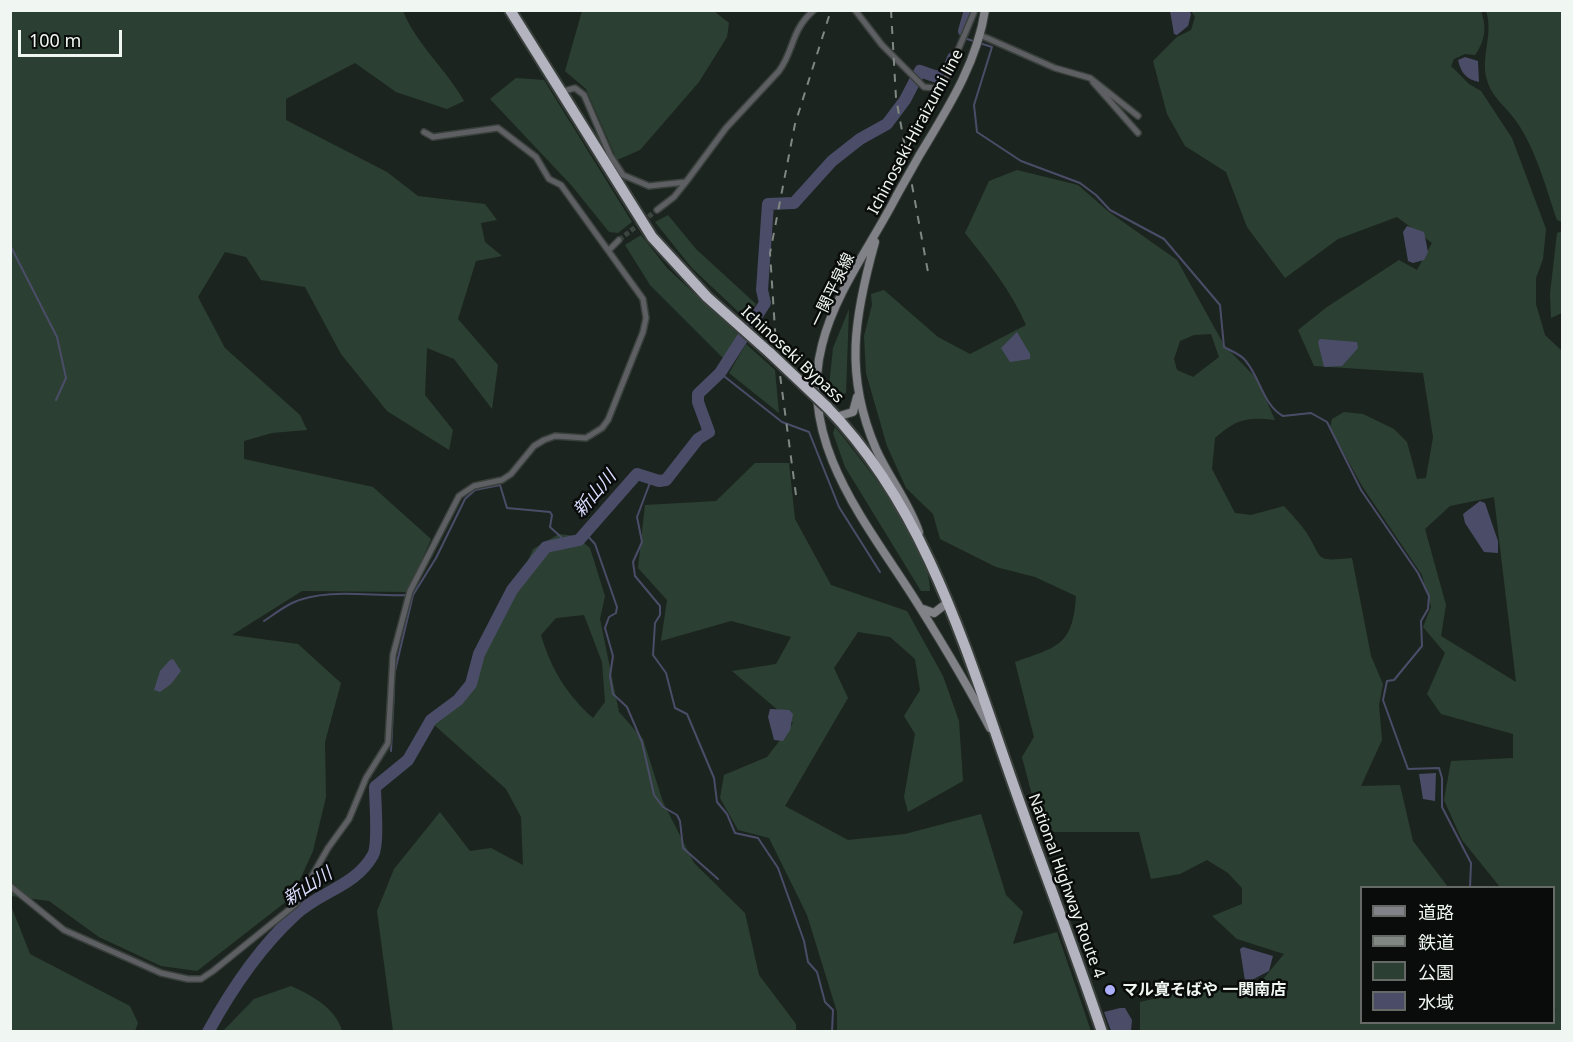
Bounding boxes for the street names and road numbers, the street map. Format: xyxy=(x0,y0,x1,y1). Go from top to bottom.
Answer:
street label: Ichinoseki-Hiraizumi line xyxy=(864,46,968,218)
street label: 一関平泉線 xyxy=(807,250,859,330)
street label: Ichinoseki Bypass xyxy=(737,303,847,407)
street label: National Highway Route 4 xyxy=(1024,791,1108,981)

